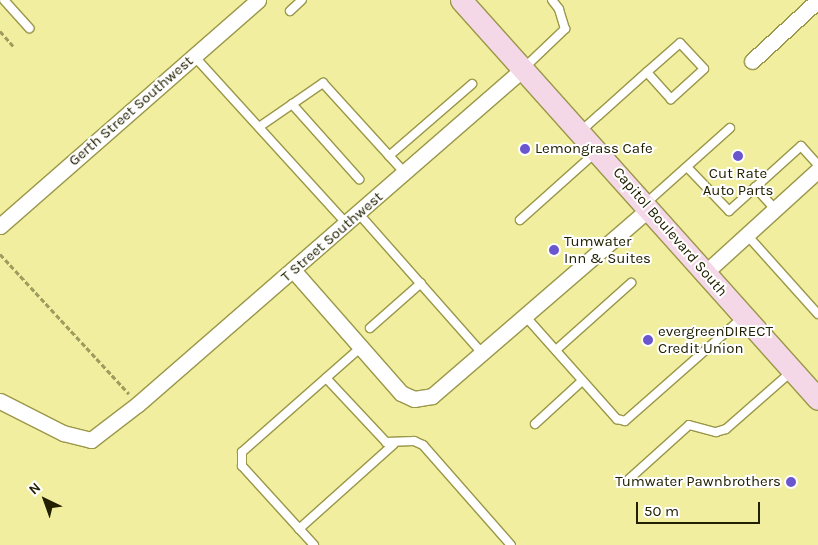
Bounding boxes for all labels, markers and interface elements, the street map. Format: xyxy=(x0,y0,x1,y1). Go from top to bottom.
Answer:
street label: Gerth Street Southwest xyxy=(65,52,197,170)
place label: Lemongrass Cafe xyxy=(535,140,653,158)
marker: Lemongrass Cafe xyxy=(519,143,531,155)
marker: Cut Rate Auto Parts xyxy=(732,150,744,162)
street label: Capitol Boulevard South xyxy=(609,164,731,300)
place label: Cut Rate Auto Parts xyxy=(703,164,773,199)
street label: T Street Southwest xyxy=(277,188,387,286)
place label: Tumwater Inn & Suites xyxy=(564,232,651,267)
marker: Tumwater Inn & Suites xyxy=(548,244,560,256)
place label: evergreenDIRECT Credit Union xyxy=(658,322,773,357)
marker: evergreenDIRECT Credit Union xyxy=(642,334,654,346)
place label: Tumwater Pawnbrothers xyxy=(615,473,781,491)
north arrow xyxy=(20,475,70,525)
marker: Tumwater Pawnbrothers xyxy=(785,476,797,488)
text: N xyxy=(25,479,44,498)
scale bar xyxy=(638,492,762,524)
text: 50 m xyxy=(644,502,679,520)

